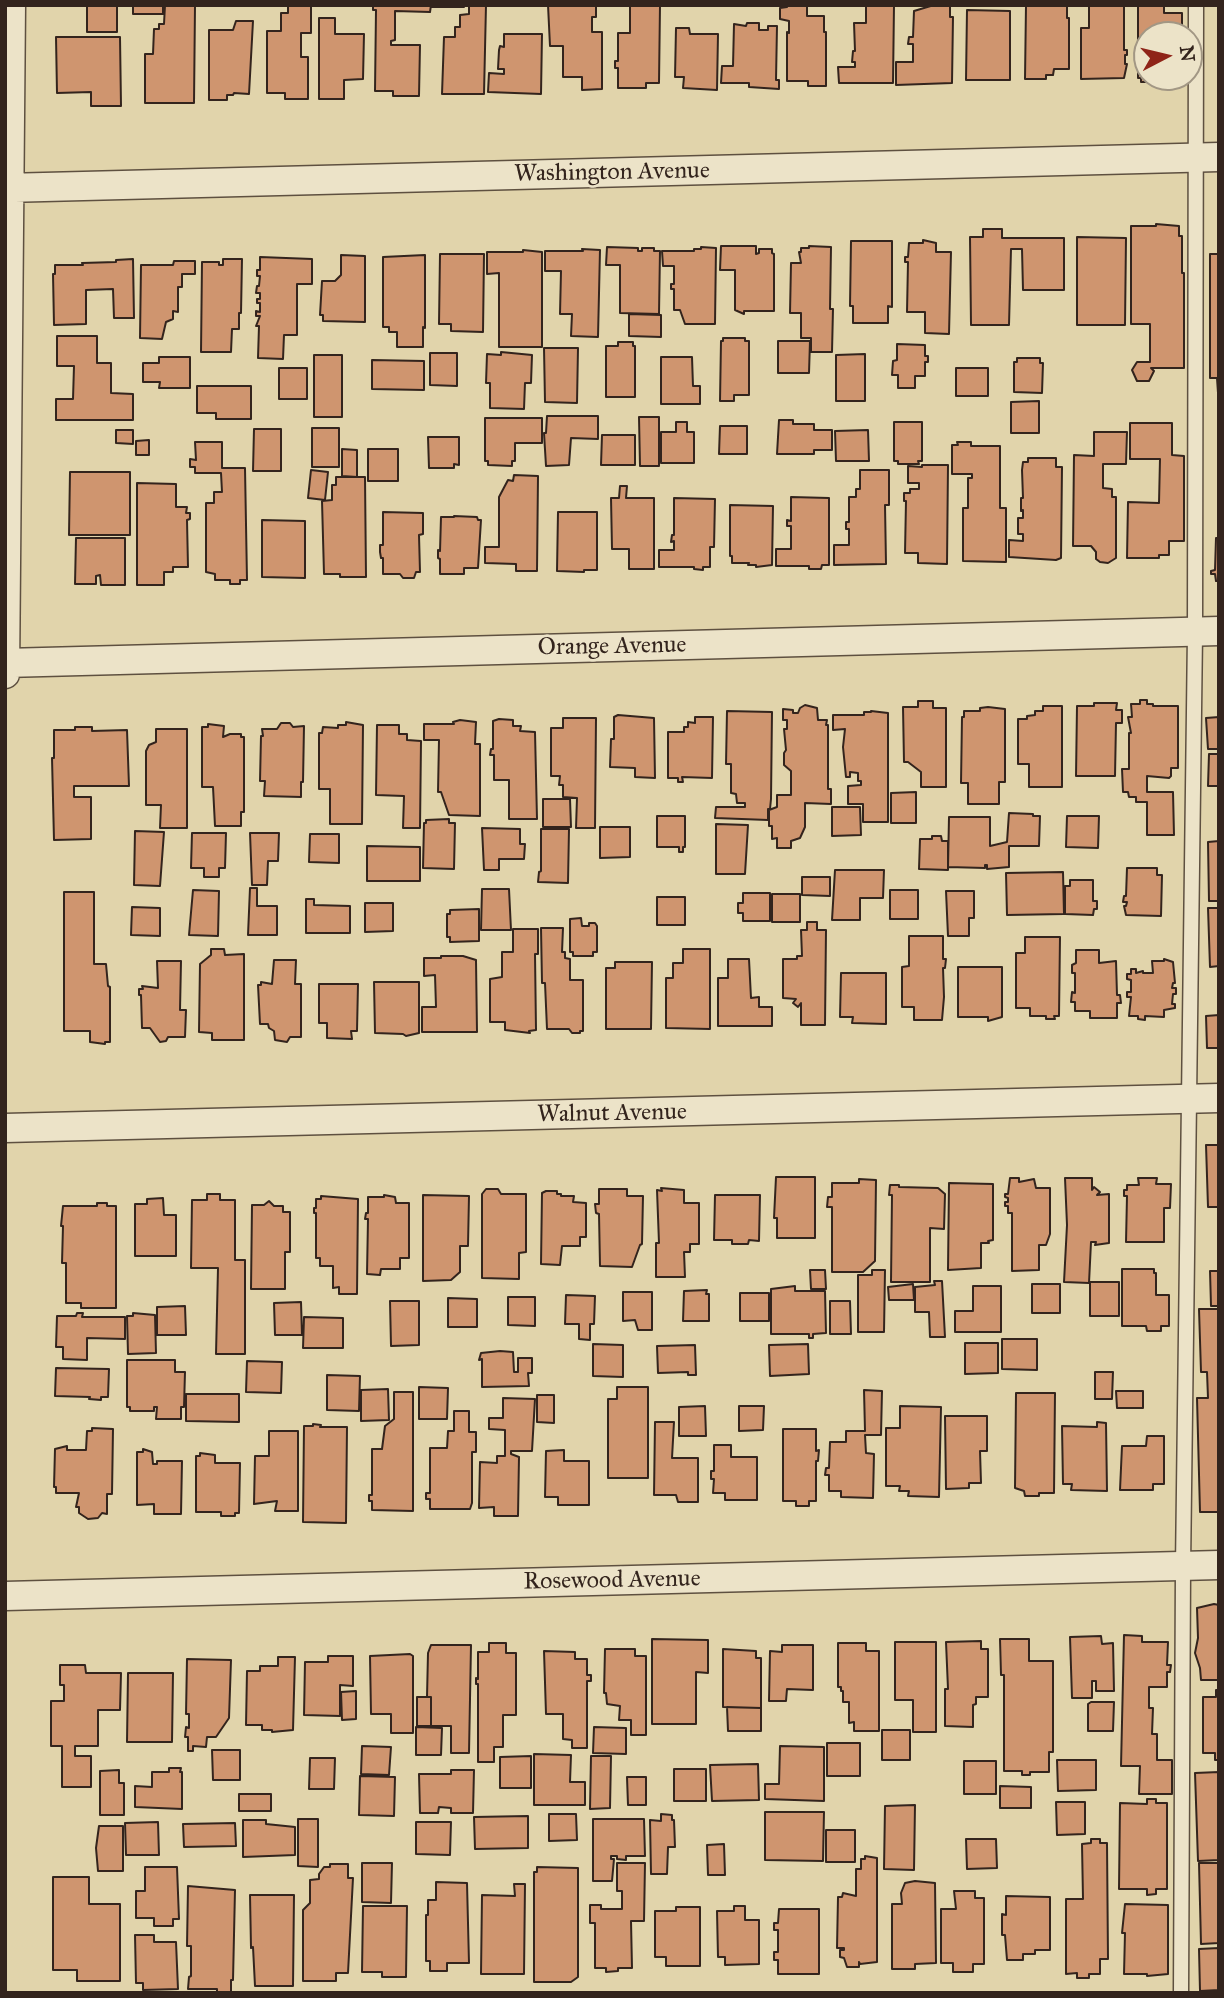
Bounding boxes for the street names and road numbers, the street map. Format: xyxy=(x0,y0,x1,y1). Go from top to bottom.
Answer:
street label: Washington Avenue xyxy=(514,157,710,189)
street label: Orange Avenue xyxy=(537,631,687,663)
street label: Walnut Avenue xyxy=(537,1098,687,1130)
street label: Rosewood Avenue xyxy=(523,1565,701,1597)

